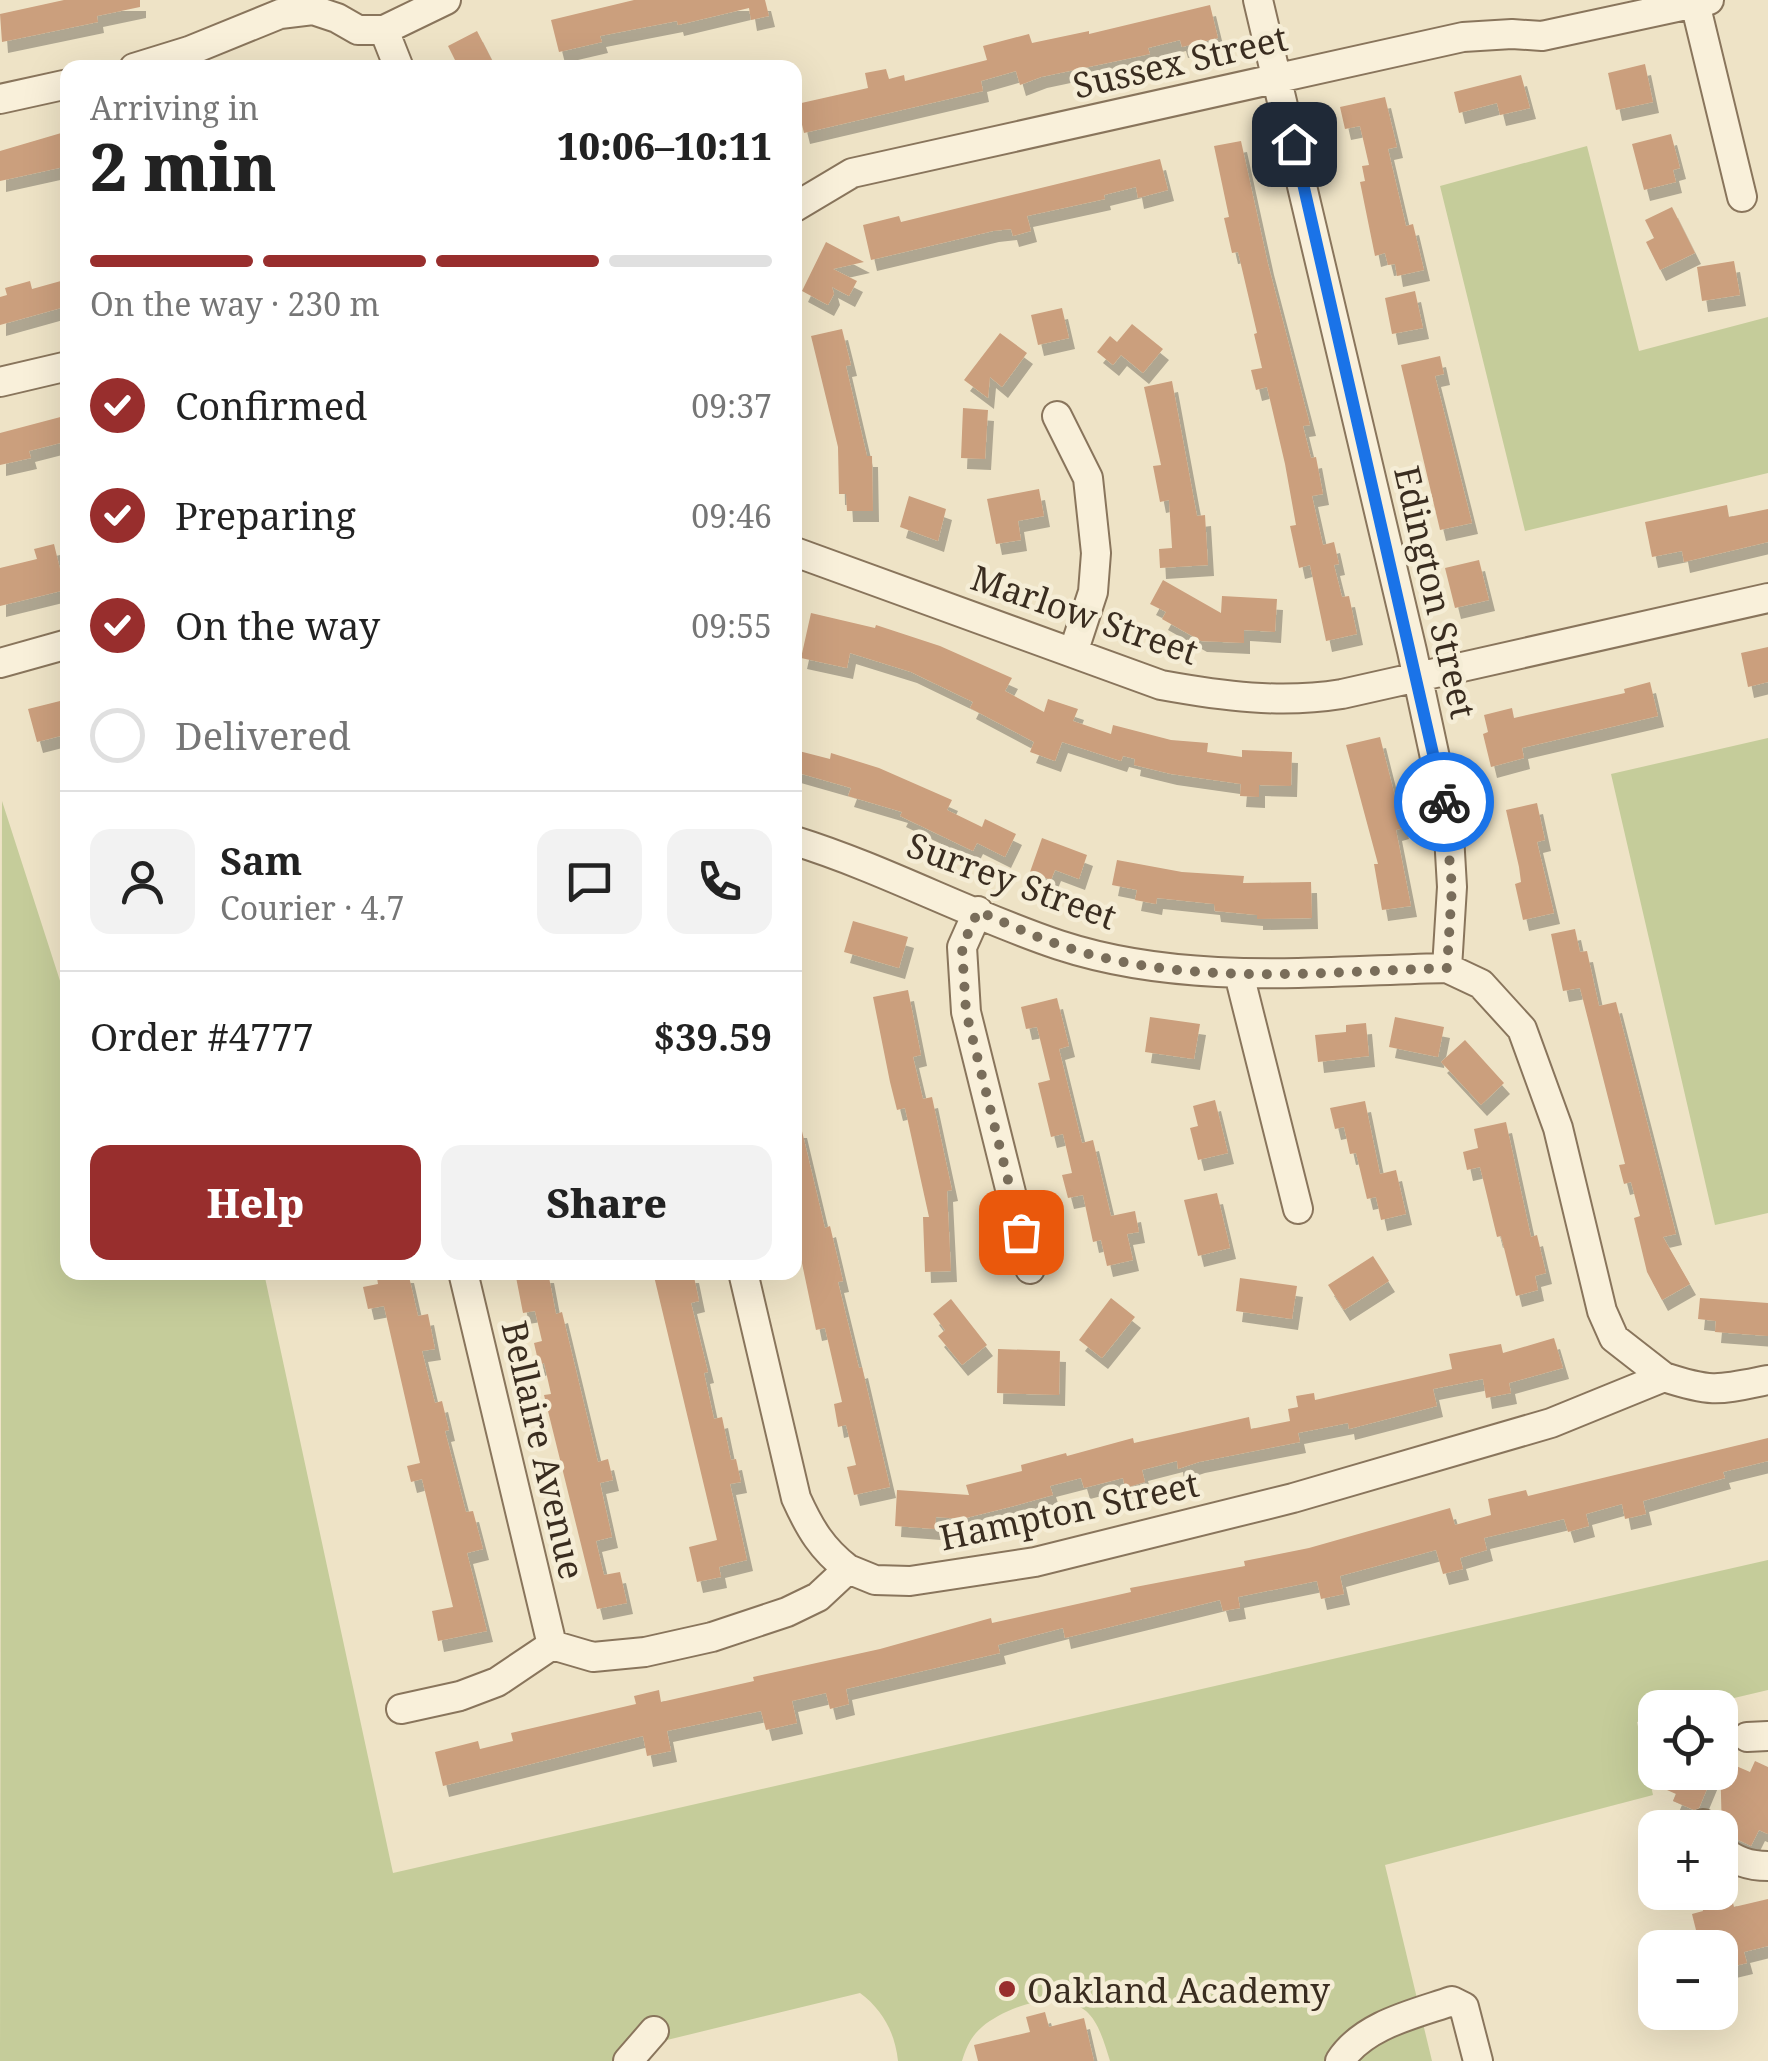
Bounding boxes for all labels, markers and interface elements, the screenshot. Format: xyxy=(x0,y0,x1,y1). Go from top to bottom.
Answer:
street label: Sussex Street xyxy=(1068,14,1292,108)
text: Arriving in xyxy=(90,86,259,129)
pin xyxy=(1252,102,1337,187)
icon: home xyxy=(1267,117,1322,172)
text: 10:06–10:11 xyxy=(557,119,772,171)
text: 2 min xyxy=(90,122,277,210)
text: On the way · 230 m xyxy=(90,282,380,325)
icon: check xyxy=(90,378,145,433)
text: Confirmed xyxy=(175,379,367,431)
text: 09:37 xyxy=(691,384,772,427)
street label: Edington Street xyxy=(1384,461,1488,723)
icon: check xyxy=(90,488,145,543)
text: Preparing xyxy=(175,489,356,541)
text: 09:46 xyxy=(691,494,772,537)
street label: Marlow Street xyxy=(965,553,1205,675)
icon: check xyxy=(90,598,145,653)
text: On the way xyxy=(175,599,380,651)
text: 09:55 xyxy=(691,604,772,647)
text: Delivered xyxy=(175,709,351,761)
courier xyxy=(1394,752,1494,852)
icon: bike xyxy=(1417,775,1472,830)
street label: Surrey Street xyxy=(901,820,1123,940)
button: person xyxy=(90,829,195,934)
button: chat xyxy=(537,829,642,934)
button: phone xyxy=(667,829,772,934)
text: Sam xyxy=(220,834,302,886)
text: Courier · 4.7 xyxy=(220,886,404,929)
text: Order #4777 xyxy=(90,1010,314,1062)
text: $39.59 xyxy=(653,1010,772,1062)
button: Help xyxy=(90,1145,421,1260)
button: Share xyxy=(441,1145,772,1260)
pin xyxy=(979,1190,1064,1275)
icon: bag xyxy=(994,1205,1049,1260)
street label: Bellaire Avenue xyxy=(491,1316,597,1584)
street label: Hampton Street xyxy=(935,1460,1203,1560)
map controls xyxy=(1638,1690,1738,2030)
button: locate xyxy=(1638,1690,1738,1790)
button: + xyxy=(1638,1810,1738,1910)
button: − xyxy=(1638,1930,1738,2030)
place label: Oakland Academy xyxy=(1027,1966,1330,2013)
marker: Oakland Academy xyxy=(996,1978,1018,2000)

